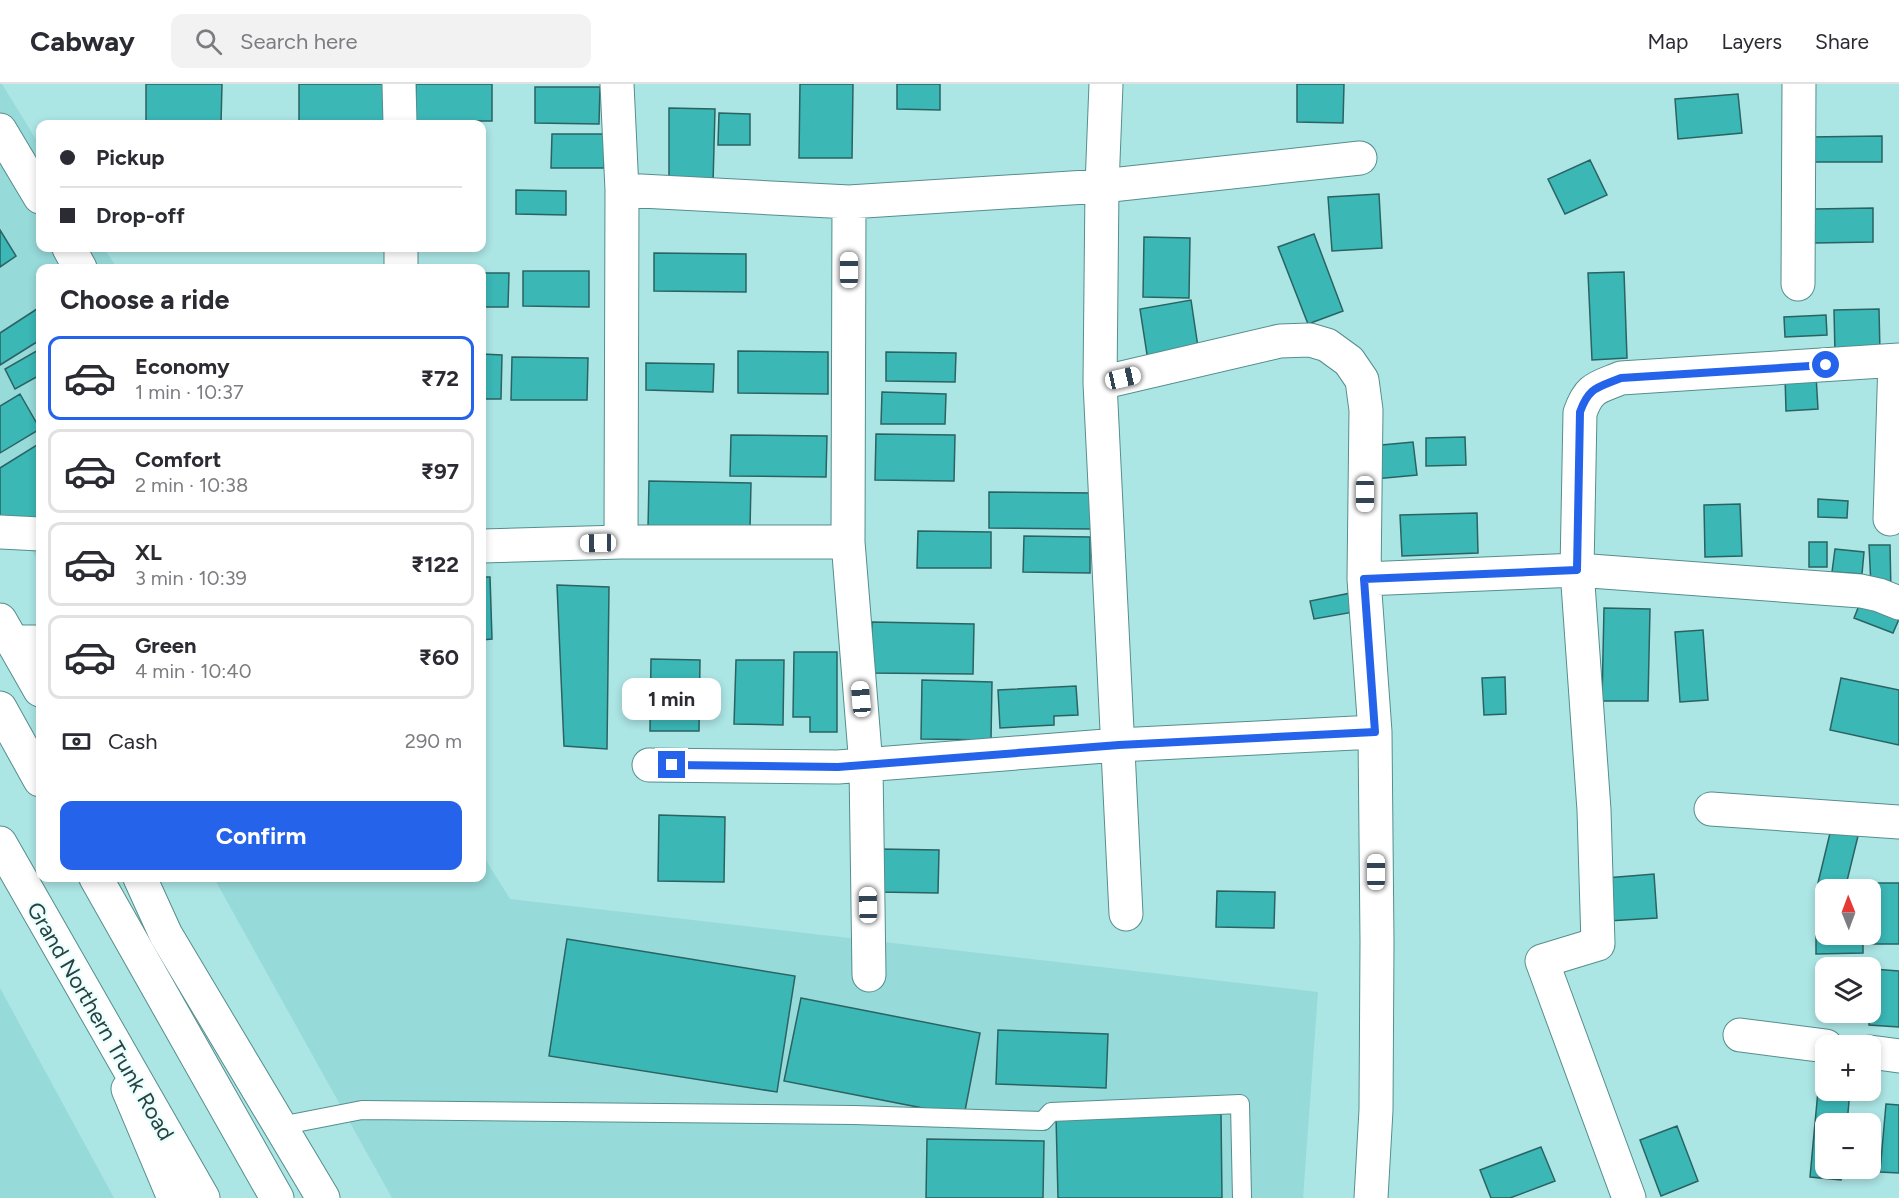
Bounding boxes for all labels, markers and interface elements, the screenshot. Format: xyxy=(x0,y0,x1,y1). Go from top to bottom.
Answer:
search box xyxy=(171,14,591,68)
text: Cabway xyxy=(30,24,135,58)
icon: search xyxy=(192,25,225,58)
text: Search here xyxy=(240,28,357,55)
text: Map xyxy=(1648,29,1688,54)
text: Layers xyxy=(1721,29,1782,54)
text: Share xyxy=(1815,29,1869,54)
text: Pickup xyxy=(96,144,165,171)
text: Drop-off xyxy=(96,202,185,229)
car xyxy=(840,252,858,288)
text: Choose a ride xyxy=(60,283,229,316)
icon: car xyxy=(63,351,117,405)
route start xyxy=(1812,351,1839,378)
text: Economy xyxy=(135,353,230,380)
text: ₹72 xyxy=(421,365,459,392)
car xyxy=(1103,365,1143,391)
text: 1 min · 10:37 xyxy=(135,380,244,404)
icon: car xyxy=(63,444,117,498)
text: Comfort xyxy=(135,446,221,473)
text: ₹97 xyxy=(421,458,459,485)
text: 2 min · 10:38 xyxy=(135,473,248,497)
car xyxy=(1356,476,1374,512)
car xyxy=(580,534,616,552)
icon: car xyxy=(63,537,117,591)
text: XL xyxy=(135,539,162,566)
text: ₹122 xyxy=(411,551,459,578)
text: 3 min · 10:39 xyxy=(135,566,247,590)
icon: car xyxy=(63,630,117,684)
text: Green xyxy=(135,632,197,659)
text: ₹60 xyxy=(419,644,459,671)
text: 4 min · 10:40 xyxy=(135,659,252,683)
callout: 1 min xyxy=(622,678,722,720)
car xyxy=(850,680,872,718)
text: 1 min xyxy=(648,687,695,711)
icon: cash xyxy=(60,725,93,758)
text: Cash xyxy=(108,728,158,755)
text: 290 m xyxy=(405,729,462,753)
route end xyxy=(658,751,685,778)
button: Confirm xyxy=(60,801,462,870)
car xyxy=(1367,854,1385,890)
north arrow xyxy=(1815,879,1881,945)
map controls xyxy=(1815,879,1881,1179)
car xyxy=(859,887,877,923)
street label: Grand Northern Trunk Road xyxy=(21,897,180,1145)
button: layers xyxy=(1815,957,1881,1023)
button: + xyxy=(1815,1035,1881,1101)
button: − xyxy=(1815,1113,1881,1179)

